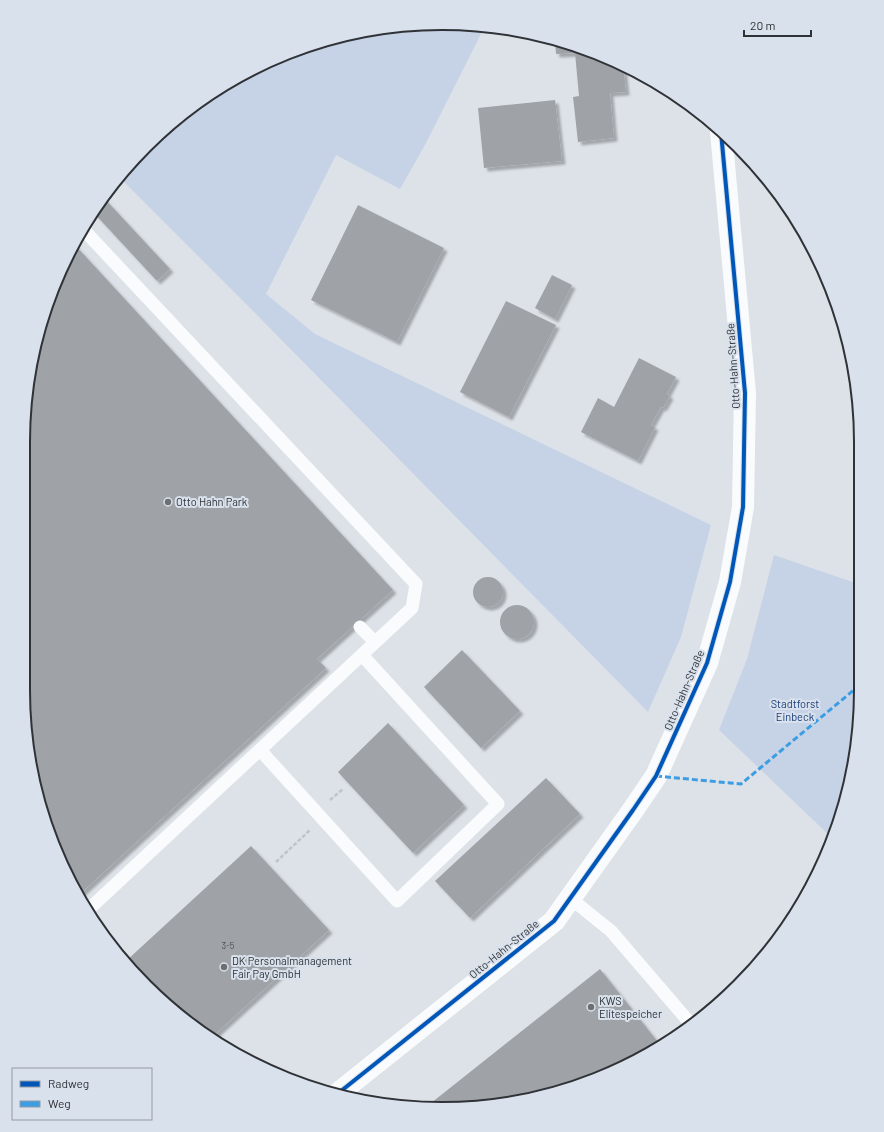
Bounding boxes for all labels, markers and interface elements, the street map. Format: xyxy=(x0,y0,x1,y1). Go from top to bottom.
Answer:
scale bar xyxy=(744,12,811,38)
text: 20 m xyxy=(750,18,776,32)
street label: Otto-Hahn-Straße xyxy=(723,323,742,409)
place label: Otto Hahn Park xyxy=(176,495,248,508)
marker: Otto Hahn Park xyxy=(163,497,173,507)
street label: Otto-Hahn-Straße xyxy=(661,648,706,732)
park label: Stadtforst Einbeck xyxy=(771,697,819,723)
street label: Otto-Hahn-Straße xyxy=(466,916,541,981)
house number: 3-5 xyxy=(222,940,235,951)
place label: DK Personalmanagement Fair Pay GmbH xyxy=(232,954,352,980)
marker: DK Personalmanagement Fair Pay GmbH xyxy=(219,962,229,972)
place label: KWS Elitespeicher xyxy=(599,994,662,1020)
marker: KWS Elitespeicher xyxy=(586,1002,596,1012)
legend xyxy=(12,1068,152,1120)
text: Radweg xyxy=(48,1076,89,1090)
text: Weg xyxy=(48,1096,71,1110)

